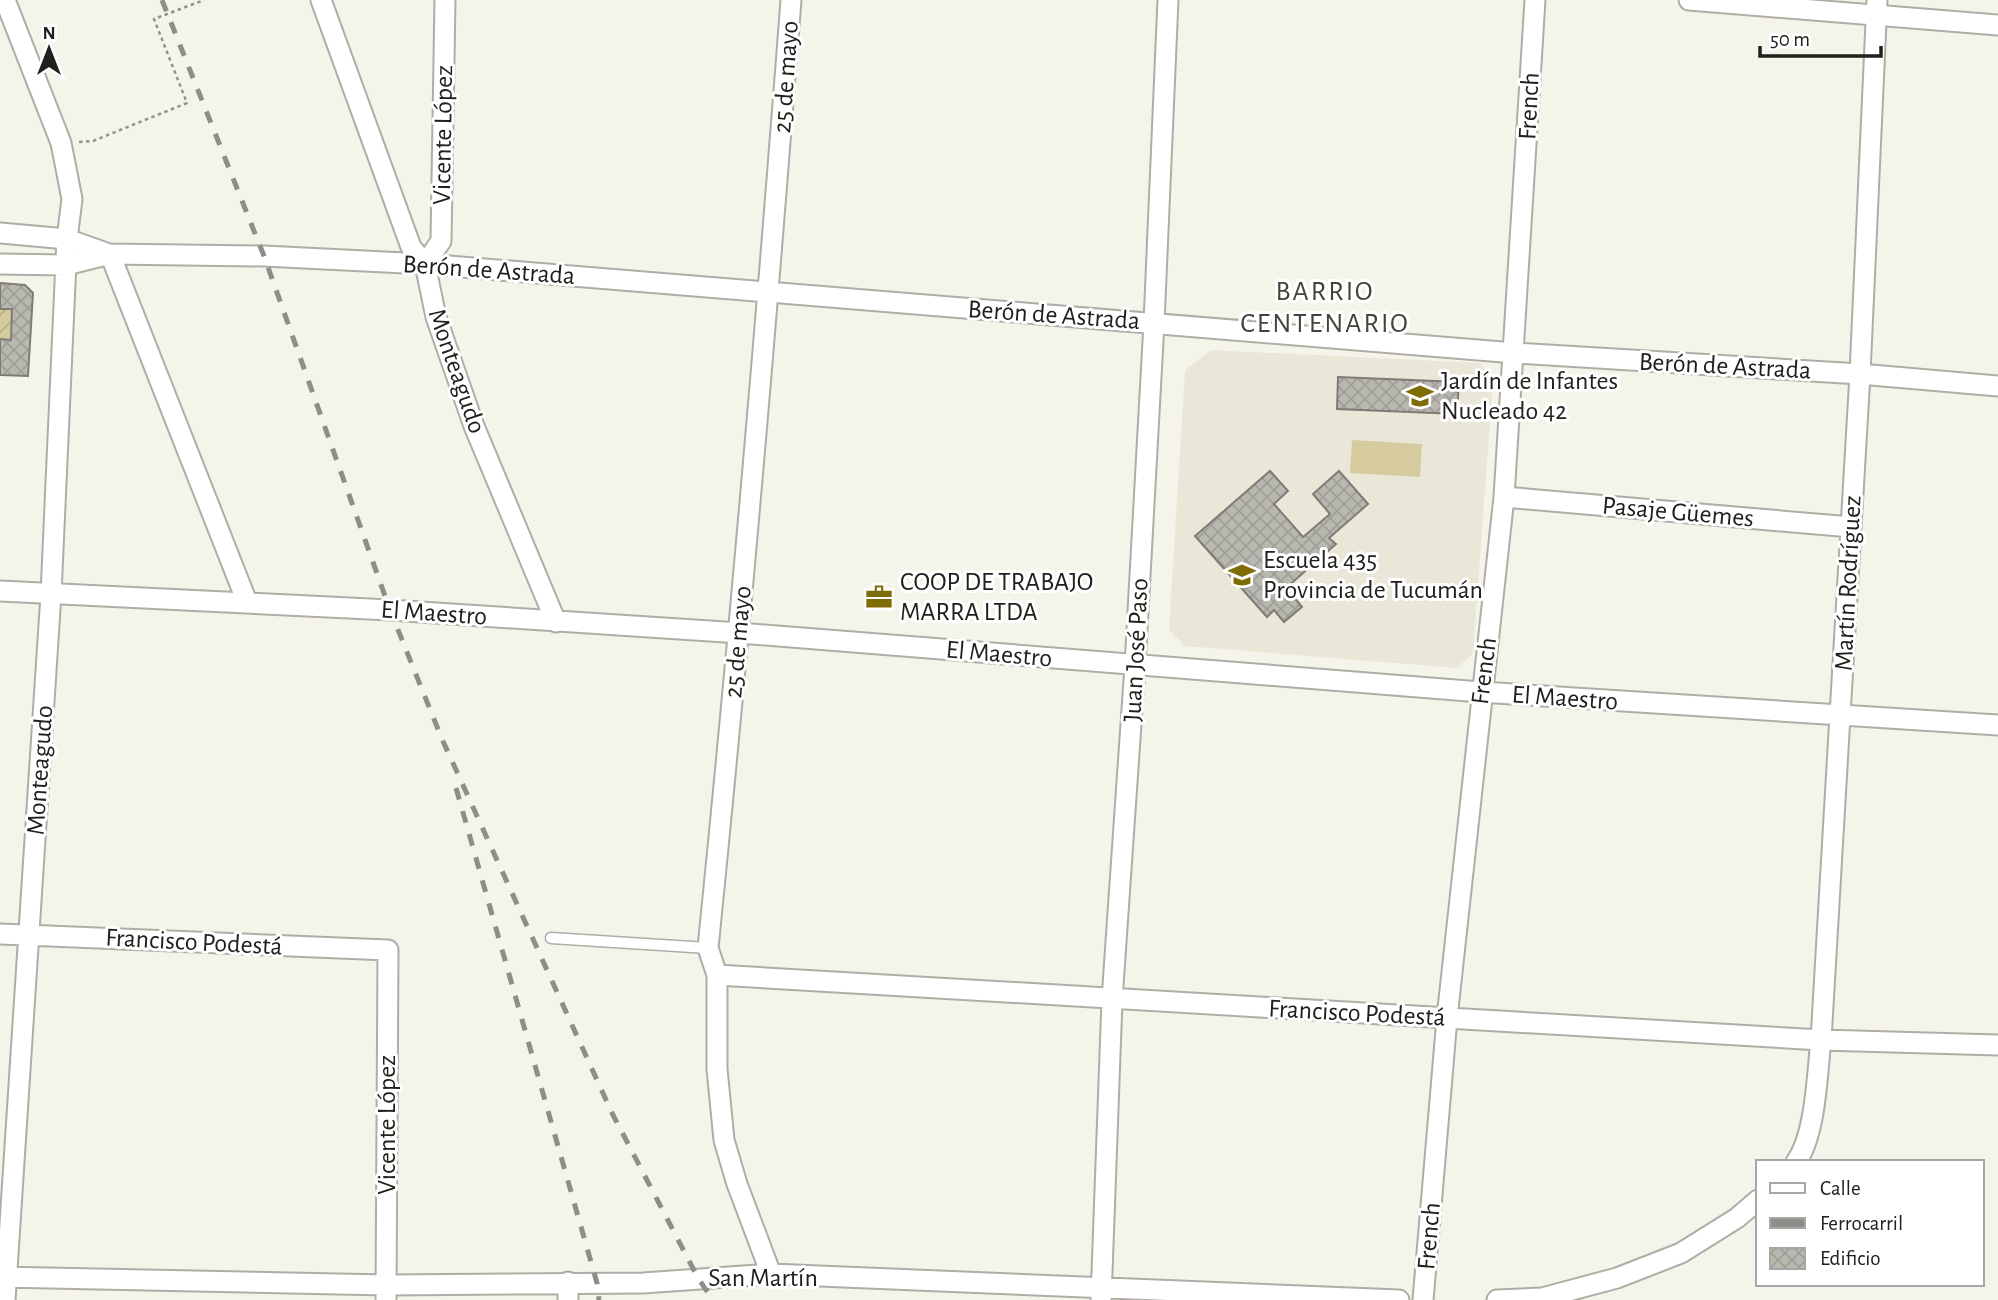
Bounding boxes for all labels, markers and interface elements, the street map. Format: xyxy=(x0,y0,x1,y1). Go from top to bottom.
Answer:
north arrow xyxy=(14,14,84,84)
scale bar xyxy=(1760,14,1881,58)
street label: 25 de mayo xyxy=(769,20,803,134)
text: N xyxy=(42,24,56,43)
text: 50 m xyxy=(1770,29,1810,50)
street label: Vicente López xyxy=(429,65,457,205)
street label: French xyxy=(1514,72,1544,140)
street label: Berón de Astrada xyxy=(402,251,576,289)
district label: BARRIO CENTENARIO xyxy=(1240,278,1410,338)
street label: Berón de Astrada xyxy=(967,296,1141,334)
street label: Monteagudo xyxy=(424,305,490,437)
street label: Berón de Astrada xyxy=(1638,349,1812,383)
place label: Jardín de Infantes Nucleado 42 xyxy=(1441,368,1618,424)
school or university icon: Jardín de Infantes Nucleado 42 xyxy=(1405,381,1435,411)
street label: Pasaje Güemes xyxy=(1601,492,1755,532)
street label: Martín Rodríguez xyxy=(1830,495,1866,671)
place label: Escuela 435 Provincia de Tucumán xyxy=(1263,547,1483,603)
school or university icon: Escuela 435 Provincia de Tucumán xyxy=(1227,560,1257,590)
place label: COOP DE TRABAJO MARRA LTDA xyxy=(900,569,1093,625)
street label: Juan José Paso xyxy=(1119,577,1153,723)
office icon: COOP DE TRABAJO MARRA LTDA xyxy=(864,582,894,612)
street label: 25 de mayo xyxy=(720,585,756,699)
street label: El Maestro xyxy=(380,596,488,630)
street label: El Maestro xyxy=(945,636,1053,672)
street label: French xyxy=(1467,636,1501,706)
street label: El Maestro xyxy=(1511,681,1619,715)
street label: Monteagudo xyxy=(22,704,58,836)
street label: Francisco Podestá xyxy=(105,924,283,960)
street label: Francisco Podestá xyxy=(1268,995,1446,1031)
street label: Vicente López xyxy=(374,1055,400,1195)
legend xyxy=(1756,1160,1984,1286)
text: Calle xyxy=(1820,1178,1861,1199)
street label: French xyxy=(1413,1201,1445,1271)
text: Ferrocarril xyxy=(1820,1213,1903,1234)
text: Edificio xyxy=(1820,1248,1881,1269)
street label: San Martín xyxy=(708,1265,818,1291)

